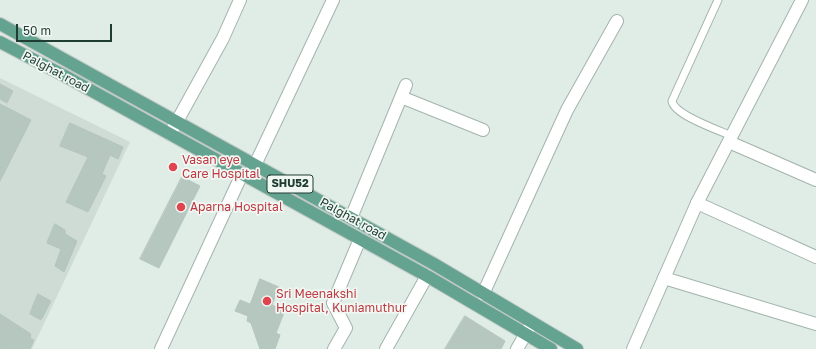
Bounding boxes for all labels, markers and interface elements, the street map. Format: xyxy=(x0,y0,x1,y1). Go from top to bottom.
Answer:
scale bar xyxy=(18,16,114,42)
text: 50 m xyxy=(23,23,51,38)
street label: Palghat road xyxy=(20,48,92,96)
place label: Vasan eye Care Hospital xyxy=(182,153,260,181)
marker: Vasan eye Care Hospital xyxy=(167,161,179,173)
road number: SHU52 xyxy=(267,175,313,193)
street label: Palghat road xyxy=(317,195,389,243)
place label: Aparna Hospital xyxy=(190,200,283,214)
marker: Aparna Hospital xyxy=(175,201,187,213)
place label: Sri Meenakshi Hospital, Kuniamuthur xyxy=(276,287,407,315)
marker: Sri Meenakshi Hospital, Kuniamuthur xyxy=(261,295,273,307)

